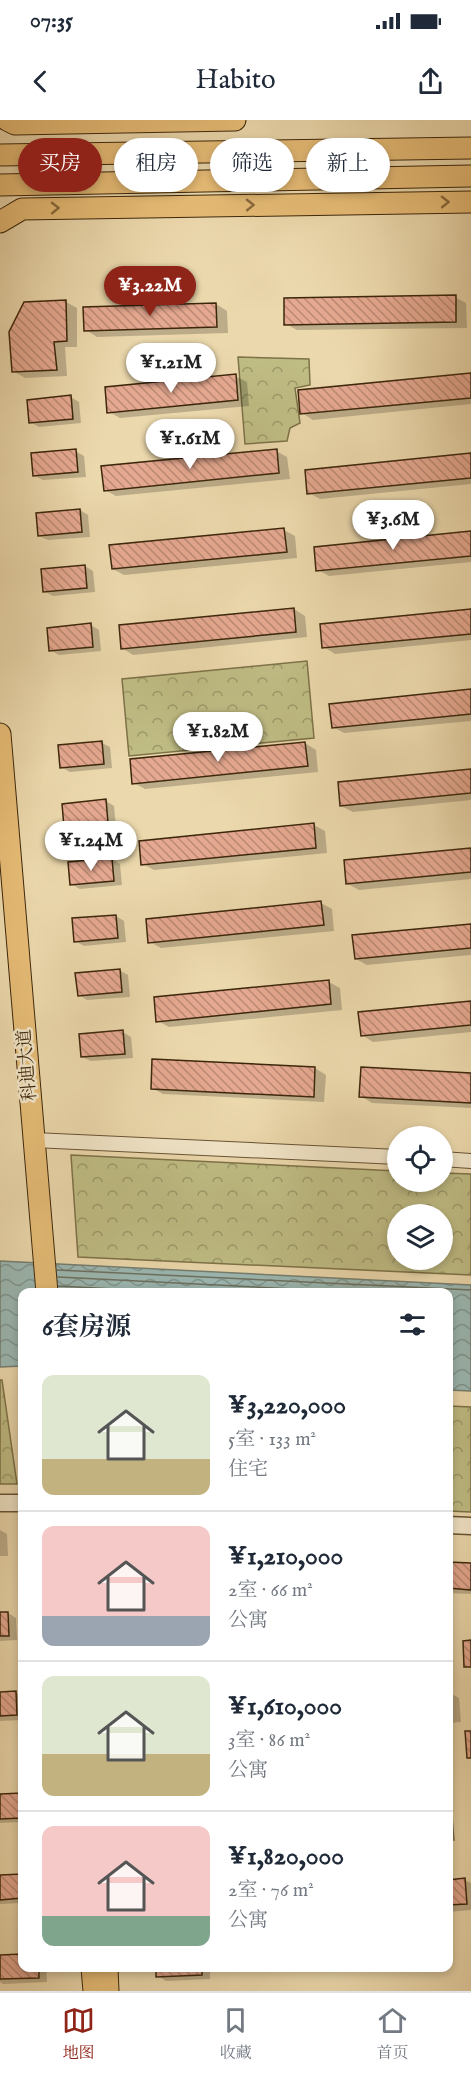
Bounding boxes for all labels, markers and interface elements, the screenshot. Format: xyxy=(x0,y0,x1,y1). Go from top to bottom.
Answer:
text: 07:35 xyxy=(30,7,73,35)
text: Habito xyxy=(195,64,276,98)
icon: back xyxy=(24,65,57,98)
icon: share xyxy=(414,65,447,98)
chip: 买房 xyxy=(18,138,102,192)
chip: 租房 xyxy=(114,138,198,192)
chip: 筛选 xyxy=(210,138,294,192)
chip: 新上 xyxy=(306,138,390,192)
one-way arrow xyxy=(440,196,449,208)
one-way arrow xyxy=(245,199,254,211)
one-way arrow xyxy=(50,202,59,215)
pin: ¥3.22M xyxy=(101,266,199,317)
text: ¥3.22M xyxy=(118,273,182,298)
pin: ¥1.21M xyxy=(122,343,220,394)
text: ¥1.21M xyxy=(140,350,202,375)
pin: ¥1.61M xyxy=(141,419,239,470)
text: ¥1.61M xyxy=(160,426,220,451)
pin: ¥3.6M xyxy=(351,500,435,551)
text: ¥3.6M xyxy=(366,507,420,532)
pin: ¥1.82M xyxy=(169,712,267,763)
text: ¥1.82M xyxy=(187,719,249,744)
pin: ¥1.24M xyxy=(42,821,140,872)
text: ¥1.24M xyxy=(59,828,123,853)
street label: 科迪大道 xyxy=(13,1028,43,1102)
map controls xyxy=(387,1126,453,1270)
button: locate xyxy=(387,1126,453,1192)
button: layers xyxy=(387,1204,453,1270)
icon: filters xyxy=(396,1308,429,1341)
text: 6套房源 xyxy=(42,1311,131,1344)
text: ¥3,220,000 xyxy=(228,1389,346,1422)
icon: home xyxy=(90,1399,162,1471)
text: 5室 · 133 m² xyxy=(228,1427,316,1452)
text: 住宅 xyxy=(228,1457,268,1482)
text: ¥1,210,000 xyxy=(228,1540,343,1573)
icon: home xyxy=(90,1550,162,1622)
text: 2室 · 66 m² xyxy=(228,1578,313,1603)
text: 公寓 xyxy=(228,1608,268,1633)
text: ¥1,610,000 xyxy=(228,1690,342,1723)
icon: home xyxy=(90,1700,162,1772)
text: 3室 · 86 m² xyxy=(228,1728,310,1753)
text: 公寓 xyxy=(228,1758,268,1783)
text: ¥1,820,000 xyxy=(228,1840,344,1873)
icon: home xyxy=(90,1850,162,1922)
text: 2室 · 76 m² xyxy=(228,1878,314,1903)
text: 公寓 xyxy=(228,1908,268,1933)
tab: 地图 xyxy=(62,2004,95,2064)
tab: 收藏 xyxy=(219,2004,252,2064)
tab: 首页 xyxy=(376,2004,409,2064)

